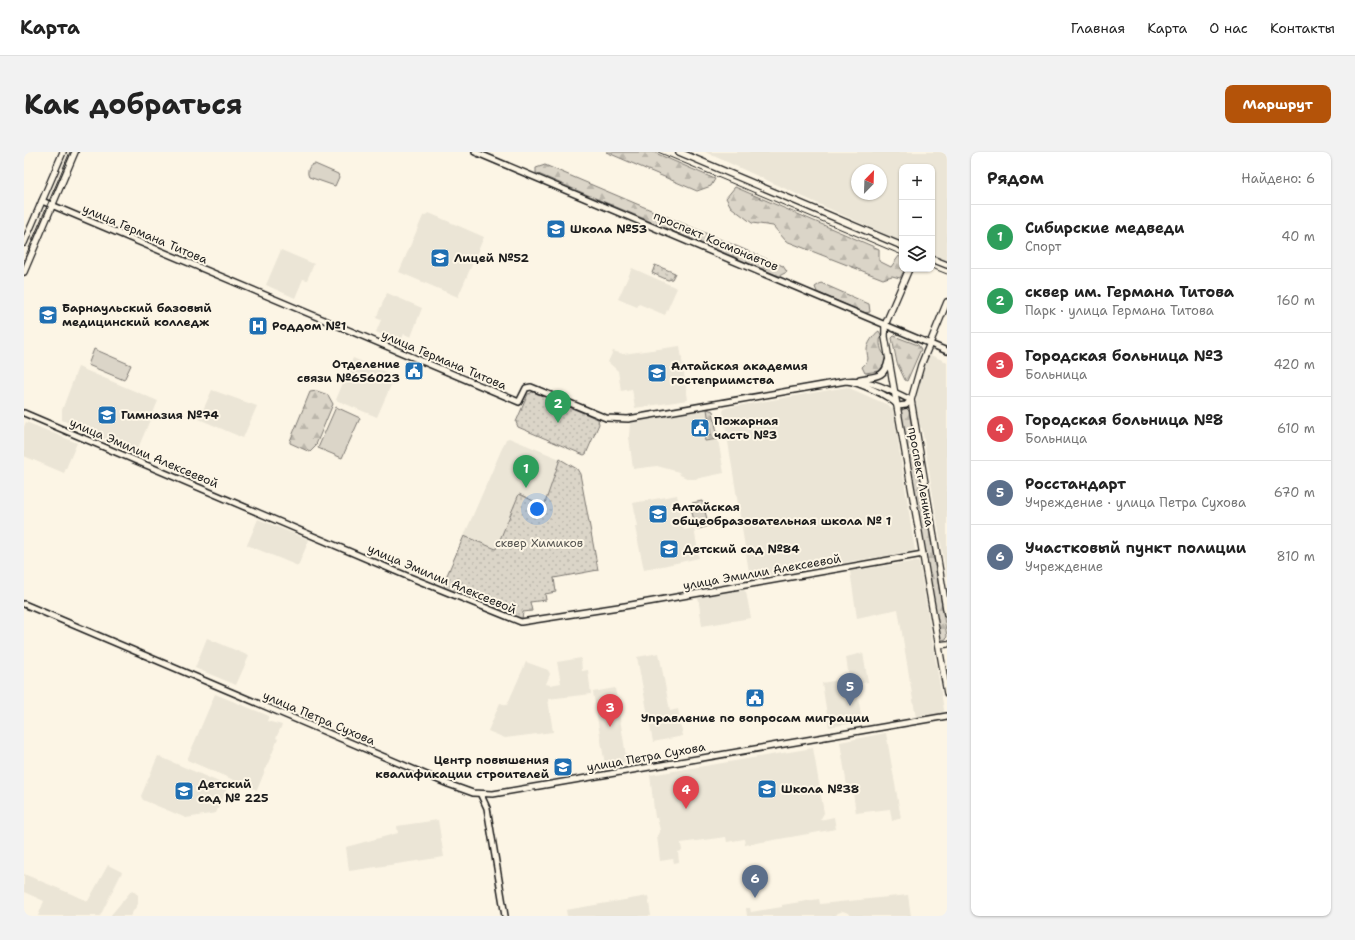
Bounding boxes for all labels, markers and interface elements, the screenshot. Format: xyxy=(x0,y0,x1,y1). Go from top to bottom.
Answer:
text: Карта xyxy=(20,15,80,40)
text: Главная xyxy=(1071,19,1125,37)
text: Карта xyxy=(1147,19,1187,37)
text: О нас xyxy=(1209,19,1248,37)
text: Контакты xyxy=(1270,19,1335,37)
text: Как добраться xyxy=(24,85,243,123)
button: Маршрут xyxy=(1225,85,1331,123)
north arrow xyxy=(851,164,887,200)
map controls xyxy=(899,164,935,272)
button: + xyxy=(899,164,935,200)
text: Рядом xyxy=(987,167,1044,189)
text: Найдено: 6 xyxy=(1241,170,1315,187)
street label: улица Германа Титова xyxy=(80,200,210,268)
button: − xyxy=(899,200,935,236)
street label: проспект Космонавтов xyxy=(651,207,781,275)
school or university icon: Школа №53 xyxy=(545,218,567,240)
text: Сибирские медведи xyxy=(1025,218,1184,238)
place label: Школа №53 xyxy=(570,221,647,237)
text: 1 xyxy=(997,228,1003,245)
text: 40 m xyxy=(1281,228,1315,245)
button: layers xyxy=(899,236,935,272)
text: Спорт xyxy=(1025,238,1061,255)
school or university icon: Лицей №52 xyxy=(429,247,451,269)
place label: Лицей №52 xyxy=(454,250,530,266)
text: сквер им. Германа Титова xyxy=(1025,282,1234,302)
text: 2 xyxy=(995,292,1005,309)
text: 160 m xyxy=(1277,292,1315,309)
place label: Барнаульский базовый медицинский колледж xyxy=(62,300,212,330)
text: Парк · улица Германа Титова xyxy=(1025,302,1214,319)
school or university icon: Барнаульский базовый медицинский колледж xyxy=(37,304,59,326)
hospital icon: Роддом №1 xyxy=(247,315,269,337)
place label: Роддом №1 xyxy=(272,318,346,334)
street label: улица Германа Титова xyxy=(379,326,509,394)
text: Городская больница №3 xyxy=(1025,346,1223,366)
place label: Отделение связи №656023 xyxy=(297,356,400,386)
text: 3 xyxy=(995,356,1005,373)
text: 420 m xyxy=(1273,356,1315,373)
place label: Алтайская академия гостеприимства xyxy=(671,358,808,388)
public building icon: Отделение связи №656023 xyxy=(403,360,425,382)
school or university icon: Алтайская академия гостеприимства xyxy=(646,362,668,384)
text: Больница xyxy=(1025,366,1087,383)
pin: 2 xyxy=(545,390,571,423)
school or university icon: Гимназия №74 xyxy=(96,404,118,426)
place label: Гимназия №74 xyxy=(121,407,220,423)
text: Городская больница №8 xyxy=(1025,410,1223,430)
place label: Пожарная часть №3 xyxy=(714,413,778,443)
street label: улица Эмилии Алексеевой xyxy=(67,414,221,492)
public building icon: Пожарная часть №3 xyxy=(689,417,711,439)
text: 4 xyxy=(995,420,1005,437)
text: 610 m xyxy=(1277,420,1315,437)
street label: проспект Ленина xyxy=(904,426,938,529)
text: Больница xyxy=(1025,430,1087,447)
pin: 1 xyxy=(513,455,539,488)
text: Росстандарт xyxy=(1025,474,1126,494)
text: 5 xyxy=(996,484,1004,501)
text: 670 m xyxy=(1274,484,1315,501)
text: Учреждение · улица Петра Сухова xyxy=(1025,494,1246,511)
your location xyxy=(527,499,547,519)
place label: Алтайская общеобразовательная школа № 1 xyxy=(672,499,891,529)
school or university icon: Алтайская общеобразовательная школа № 1 xyxy=(647,503,669,525)
park label: сквер Химиков xyxy=(495,535,583,551)
school or university icon: Детский сад №84 xyxy=(658,538,680,560)
text: Участковый пункт полиции xyxy=(1025,538,1246,558)
street label: улица Эмилии Алексеевой xyxy=(365,540,519,618)
place label: Детский сад №84 xyxy=(683,541,800,557)
text: 6 xyxy=(995,548,1005,565)
text: 810 m xyxy=(1277,548,1315,565)
street label: улица Эмилии Алексеевой xyxy=(682,550,842,594)
text: Учреждение xyxy=(1025,558,1103,575)
pin: 5 xyxy=(837,673,863,706)
street label: улица Петра Сухова xyxy=(261,687,378,749)
public building icon: Управление по вопросам миграции xyxy=(744,687,766,709)
pin: 3 xyxy=(597,694,623,727)
place label: Управление по вопросам миграции xyxy=(641,710,870,726)
street label: улица Петра Сухова xyxy=(585,739,707,775)
place label: Центр повышения квалификации строителей xyxy=(375,752,550,782)
school or university icon: Центр повышения квалификации строителей xyxy=(552,756,574,778)
place label: Детский сад № 225 xyxy=(198,776,269,806)
pin: 4 xyxy=(673,776,699,809)
school or university icon: Школа №38 xyxy=(756,778,778,800)
school or university icon: Детский сад № 225 xyxy=(173,780,195,802)
place label: Школа №38 xyxy=(781,781,859,797)
pin: 6 xyxy=(742,865,768,898)

